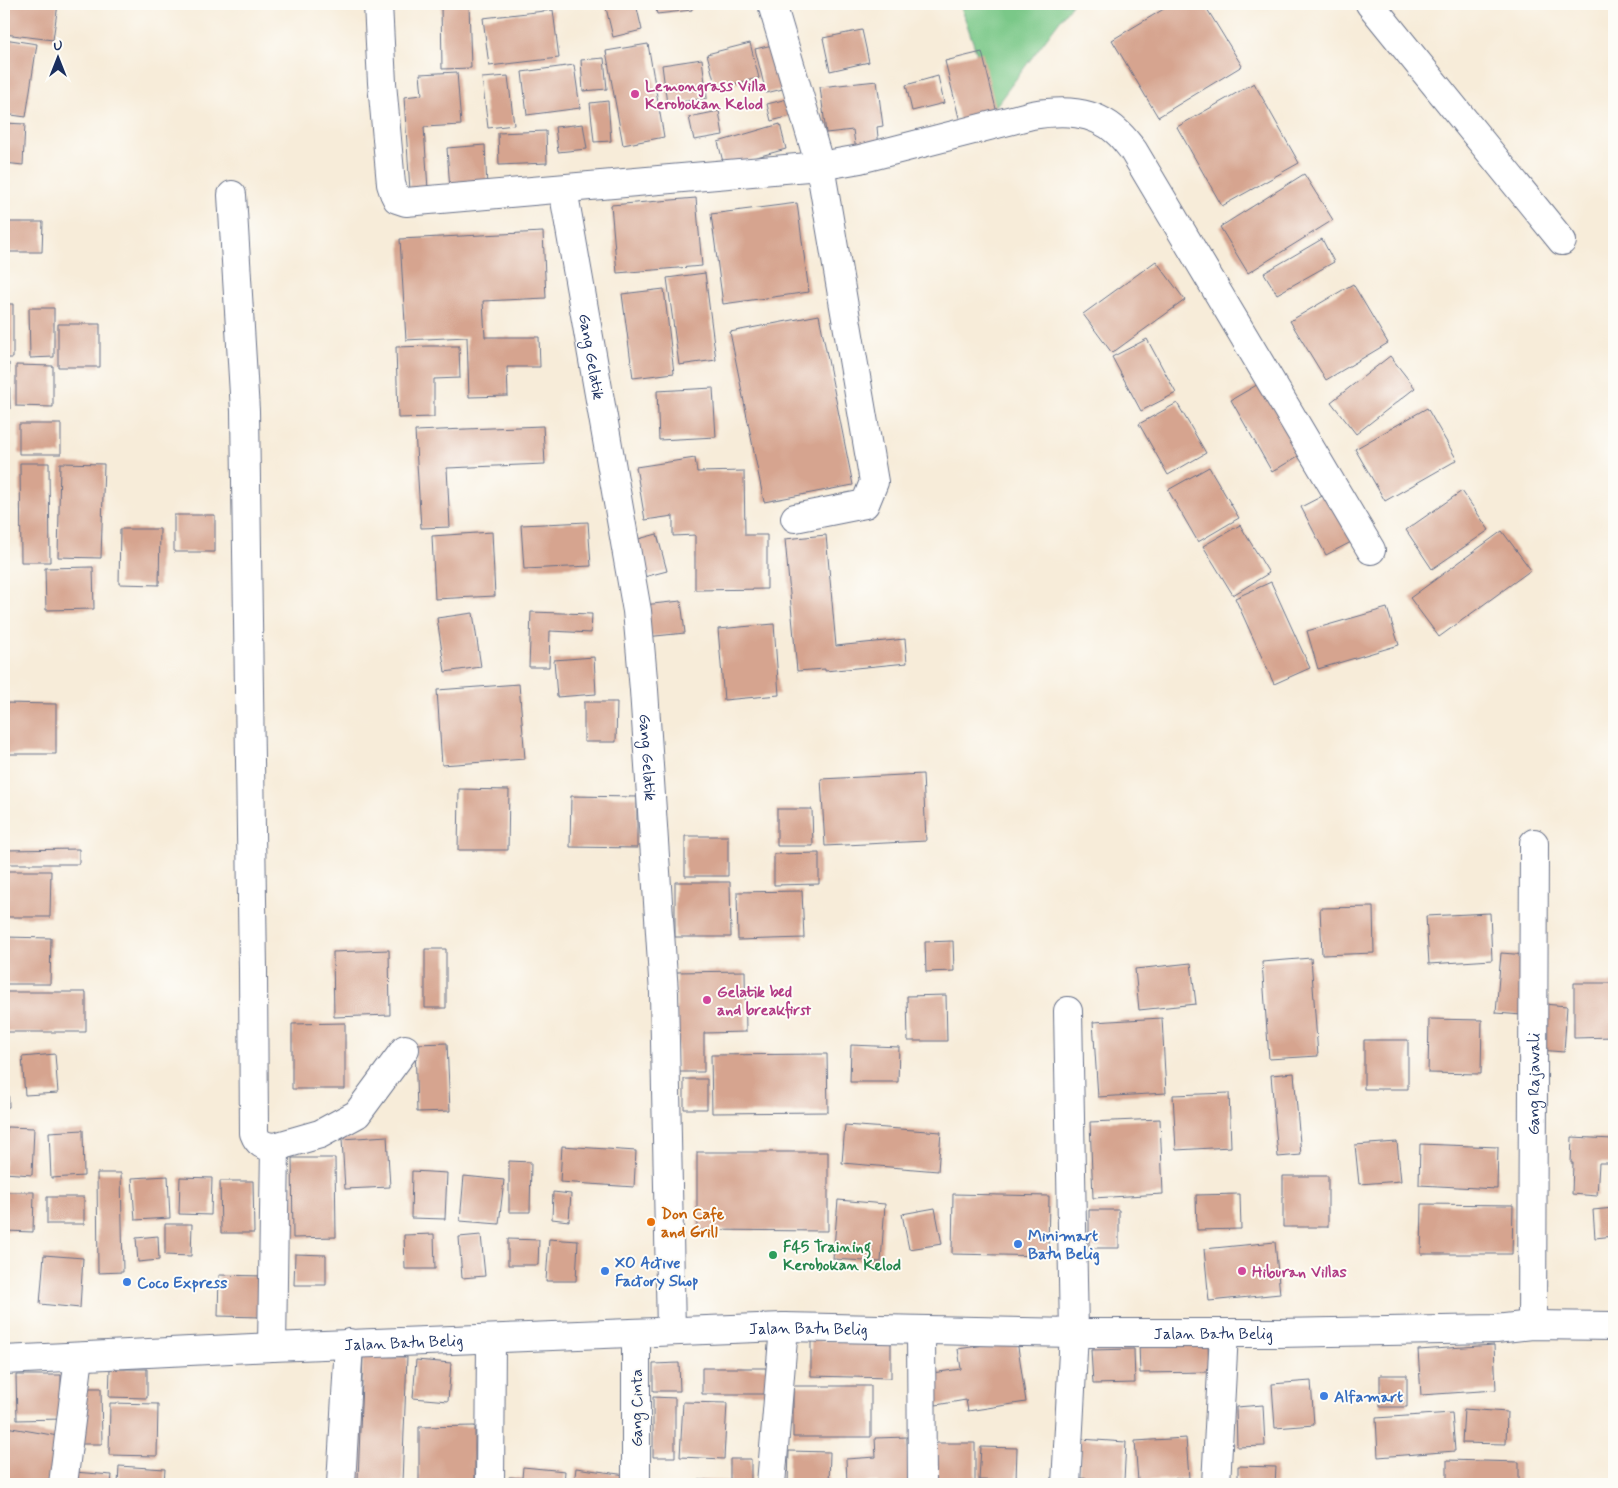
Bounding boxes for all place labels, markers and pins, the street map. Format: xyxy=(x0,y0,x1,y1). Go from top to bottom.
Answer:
place label: Lemongrass Villa Kerobokan Kelod xyxy=(645,76,766,115)
marker: Lemongrass Villa Kerobokan Kelod xyxy=(629,88,641,100)
place label: Gelatik bed and breakfirst xyxy=(717,982,812,1021)
marker: Gelatik bed and breakfirst xyxy=(701,994,713,1006)
place label: Don Cafe and Grill xyxy=(661,1204,725,1243)
marker: Don Cafe and Grill xyxy=(645,1216,657,1228)
place label: Minimart Batu Belig xyxy=(1028,1226,1100,1266)
place label: F45 Training Kerobokan Kelod xyxy=(783,1237,901,1276)
marker: Minimart Batu Belig xyxy=(1012,1238,1024,1250)
marker: F45 Training Kerobokan Kelod xyxy=(767,1249,779,1261)
place label: XO Active Factory Shop xyxy=(615,1253,699,1292)
place label: Hiburan Villas xyxy=(1252,1262,1347,1283)
marker: XO Active Factory Shop xyxy=(599,1265,611,1277)
marker: Hiburan Villas xyxy=(1236,1265,1248,1277)
place label: Coco Express xyxy=(137,1273,227,1294)
marker: Coco Express xyxy=(121,1276,133,1288)
place label: Alfamart xyxy=(1334,1387,1403,1408)
marker: Alfamart xyxy=(1318,1390,1330,1402)

